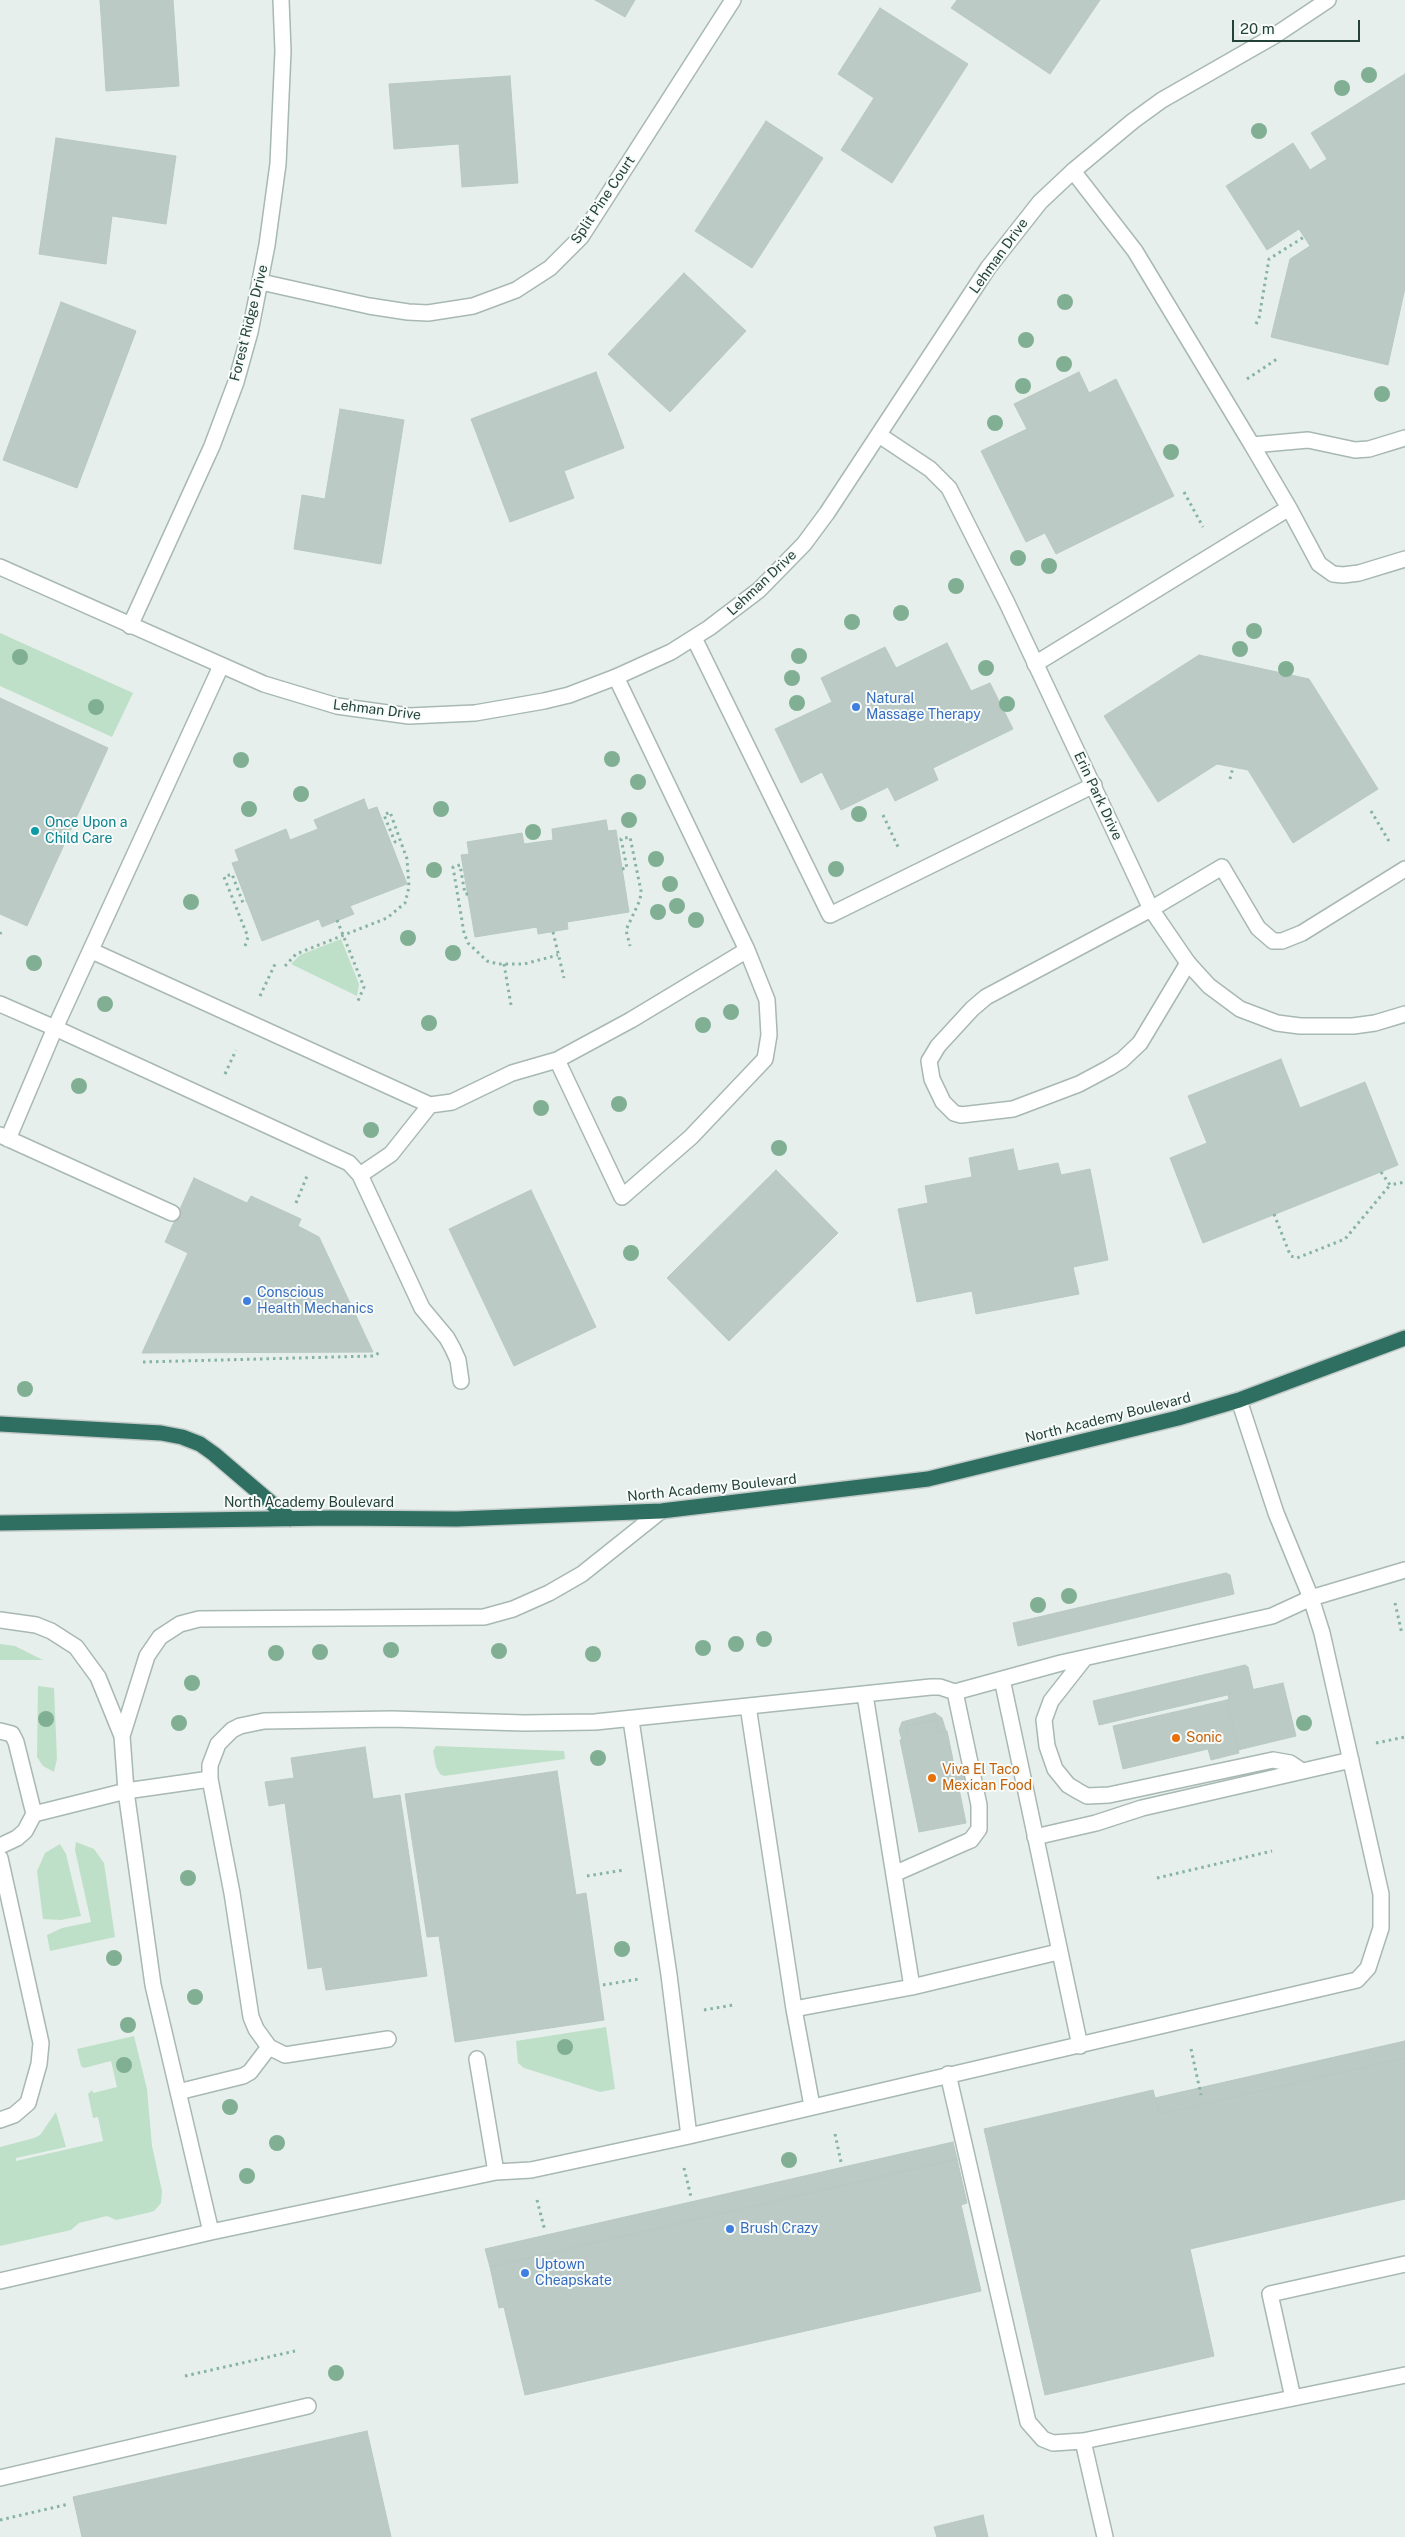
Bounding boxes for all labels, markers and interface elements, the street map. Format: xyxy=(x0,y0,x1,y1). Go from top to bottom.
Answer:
scale bar xyxy=(1235,10,1362,42)
text: 20 m xyxy=(1240,20,1275,37)
street label: Split Pine Court xyxy=(567,153,639,247)
street label: Lehman Drive xyxy=(966,215,1032,297)
street label: Forest Ridge Drive xyxy=(226,263,272,383)
street label: Lehman Drive xyxy=(724,547,800,619)
place label: Natural Massage Therapy xyxy=(866,691,981,724)
street label: Lehman Drive xyxy=(332,696,422,724)
marker: Natural Massage Therapy xyxy=(850,701,862,713)
street label: Erin Park Drive xyxy=(1070,749,1126,843)
place label: Once Upon a Child Care xyxy=(45,815,127,848)
marker: Once Upon a Child Care xyxy=(29,825,41,837)
place label: Conscious Health Mechanics xyxy=(257,1285,374,1318)
marker: Conscious Health Mechanics xyxy=(241,1295,253,1307)
street label: North Academy Boulevard xyxy=(1023,1389,1193,1447)
street label: North Academy Boulevard xyxy=(626,1471,798,1505)
street label: North Academy Boulevard xyxy=(224,1495,394,1511)
place label: Sonic xyxy=(1186,1730,1222,1746)
marker: Sonic xyxy=(1170,1732,1182,1744)
place label: Viva El Taco Mexican Food xyxy=(942,1762,1032,1794)
marker: Viva El Taco Mexican Food xyxy=(926,1772,938,1784)
place label: Brush Crazy xyxy=(740,2221,818,2237)
marker: Brush Crazy xyxy=(724,2223,736,2235)
place label: Uptown Cheapskate xyxy=(535,2257,612,2290)
marker: Uptown Cheapskate xyxy=(519,2267,531,2279)

